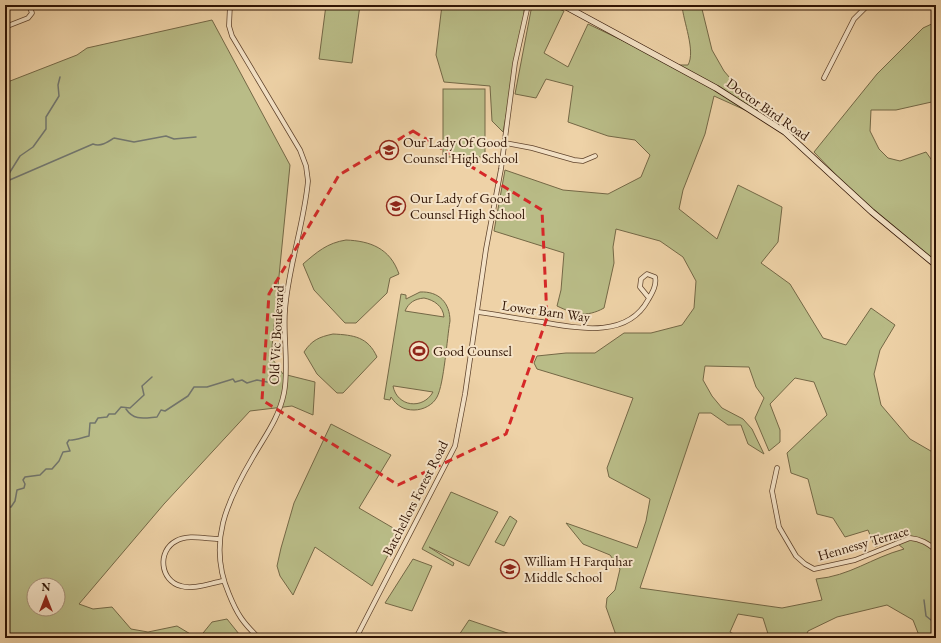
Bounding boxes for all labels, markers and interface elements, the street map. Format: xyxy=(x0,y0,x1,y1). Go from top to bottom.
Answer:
street label: Doctor Bird Road xyxy=(723,74,814,145)
place label: Our Lady Of Good Counsel High School xyxy=(403,133,519,167)
school or university icon: Our Lady Of Good Counsel High School xyxy=(378,139,400,161)
place label: Our Lady of Good Counsel High School xyxy=(410,189,526,223)
school or university icon: Our Lady of Good Counsel High School xyxy=(385,195,407,217)
street label: Old Vic Boulevard xyxy=(264,284,288,385)
street label: Lower Barn Way xyxy=(501,296,592,326)
sports icon: Good Counsel xyxy=(408,340,430,362)
place label: Good Counsel xyxy=(433,342,513,360)
street label: Batchellors Forest Road xyxy=(378,437,452,559)
street label: Hennessy Terrace xyxy=(815,521,911,565)
place label: William H Farquhar Middle School xyxy=(524,552,633,586)
school or university icon: William H Farquhar Middle School xyxy=(499,558,521,580)
north arrow xyxy=(26,577,66,617)
text: N xyxy=(42,580,51,594)

